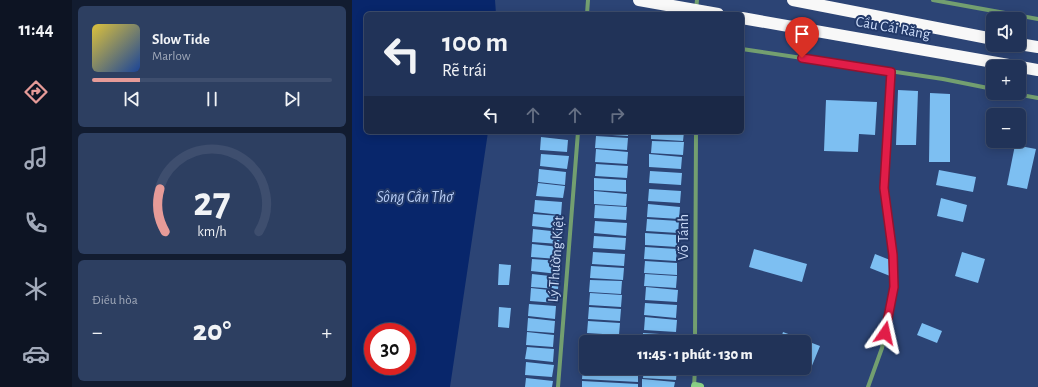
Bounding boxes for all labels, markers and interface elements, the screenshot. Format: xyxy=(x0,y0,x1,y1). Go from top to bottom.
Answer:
map controls xyxy=(986,12,1026,148)
button: sound xyxy=(986,12,1026,52)
street label: Cầu Cái Răng xyxy=(854,14,932,42)
pin xyxy=(785,17,819,58)
text: 11:44 xyxy=(18,21,54,39)
icon: arrive xyxy=(791,23,813,45)
icon: left xyxy=(376,28,428,80)
text: 100 m xyxy=(442,29,508,57)
text: Slow Tide xyxy=(152,32,210,47)
text: Marlow xyxy=(152,50,190,63)
button: + xyxy=(986,60,1026,100)
text: Rẽ trái xyxy=(442,62,487,80)
icon: directions xyxy=(22,78,50,106)
icon: previous xyxy=(121,88,143,110)
icon: pause xyxy=(201,88,223,110)
icon: next xyxy=(281,88,303,110)
icon: left xyxy=(480,104,502,126)
icon: ahead xyxy=(522,104,544,126)
icon: ahead xyxy=(564,104,586,126)
icon: right xyxy=(606,104,628,126)
button: − xyxy=(986,108,1026,148)
icon: music xyxy=(22,144,50,172)
text: 27 xyxy=(193,181,231,222)
water label: Sông Cần Thơ xyxy=(376,189,454,205)
icon: phone xyxy=(22,209,50,237)
street label: Võ Tánh xyxy=(676,214,691,260)
street label: Lý Thường Kiệt xyxy=(546,215,567,303)
text: km/h xyxy=(197,224,227,238)
icon: climate xyxy=(22,275,50,303)
text: Điều hòa xyxy=(92,294,138,307)
position arrow xyxy=(864,312,906,354)
text: 20° xyxy=(193,316,231,346)
text: − xyxy=(92,321,103,343)
text: + xyxy=(321,321,332,343)
speed limit sign: 30 xyxy=(364,323,416,375)
icon: car xyxy=(22,340,50,368)
text: 11:45 · 1 phút · 130 m xyxy=(637,347,753,362)

